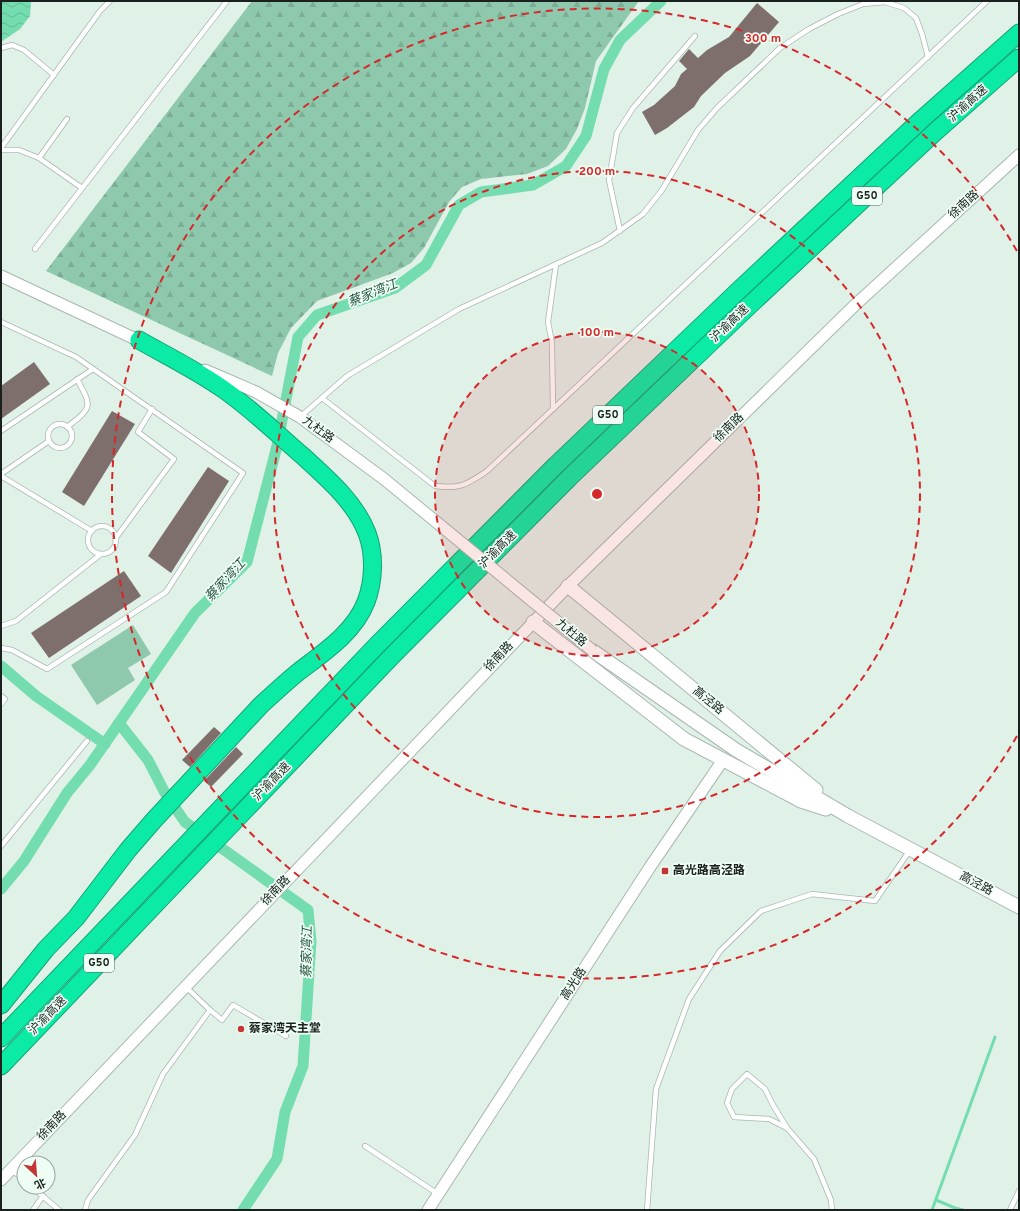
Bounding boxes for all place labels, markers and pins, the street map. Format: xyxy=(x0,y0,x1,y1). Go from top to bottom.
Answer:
centre of rings xyxy=(590,487,604,501)
place label: 高光路高泾路 xyxy=(673,863,745,879)
marker: 高光路高泾路 xyxy=(660,866,670,876)
place label: 蔡家湾天主堂 xyxy=(249,1021,321,1037)
marker: 蔡家湾天主堂 xyxy=(236,1024,246,1034)

